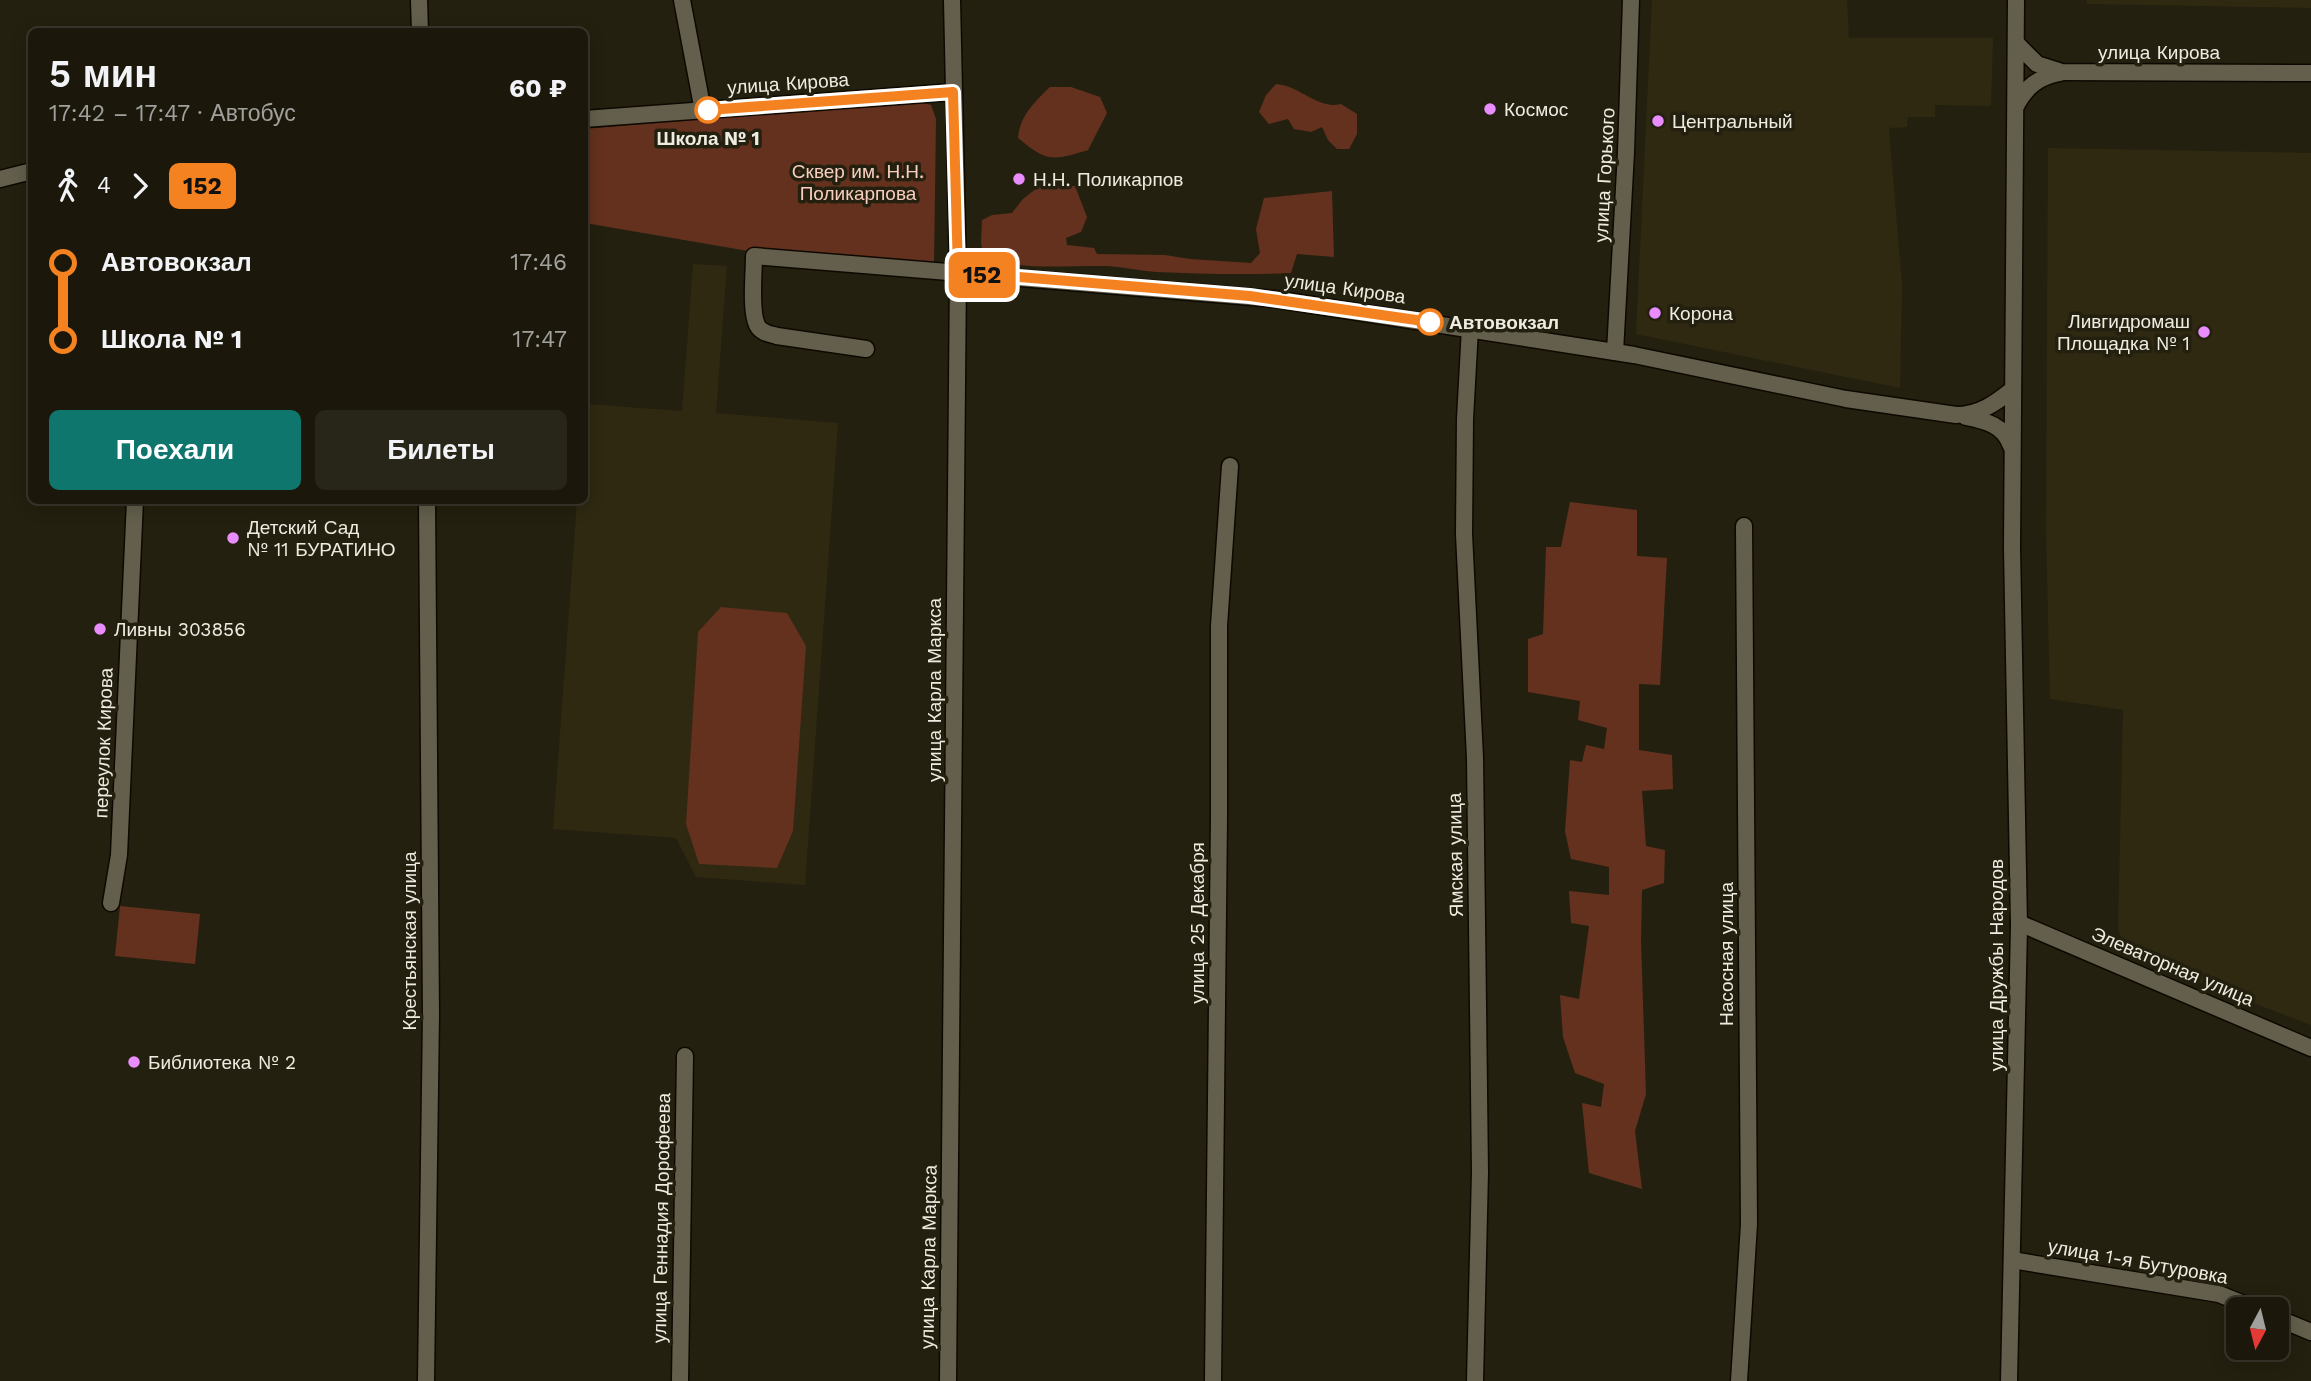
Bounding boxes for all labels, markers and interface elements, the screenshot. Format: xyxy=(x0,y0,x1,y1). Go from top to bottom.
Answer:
street label: улица Кирова xyxy=(2098,41,2220,64)
text: 5 мин xyxy=(49,52,157,96)
street label: улица Кирова xyxy=(726,68,850,99)
text: 60 ₽ xyxy=(509,73,567,103)
marker: Школа № 1 xyxy=(695,97,721,123)
place label: Космос xyxy=(1504,98,1568,121)
text: 17:42 – 17:47 · Автобус xyxy=(49,100,296,127)
marker: Космос xyxy=(1482,101,1498,117)
street label: улица Горького xyxy=(1589,107,1620,243)
place label: Центральный xyxy=(1672,110,1793,133)
marker: Центральный xyxy=(1650,113,1666,129)
place label: Школа № 1 xyxy=(656,127,760,150)
park label: Сквер им. Н.Н. Поликарпова xyxy=(792,160,924,205)
icon: walk xyxy=(49,167,87,205)
icon: forward xyxy=(121,167,159,205)
place label: Н.Н. Поликарпов xyxy=(1033,168,1183,191)
marker: Н.Н. Поликарпов xyxy=(1011,171,1027,187)
text: 4 xyxy=(97,172,111,199)
text: 152 xyxy=(183,172,222,200)
text: Автовокзал xyxy=(101,247,252,277)
text: 17:46 xyxy=(510,249,567,276)
line badge: 152 xyxy=(942,252,1022,298)
text: 152 xyxy=(963,261,1001,289)
street label: улица Кирова xyxy=(1283,269,1407,308)
place label: Корона xyxy=(1669,302,1733,325)
marker: Корона xyxy=(1647,305,1663,321)
marker: Автовокзал xyxy=(1417,309,1443,335)
place label: Ливгидромаш Площадка № 1 xyxy=(2057,310,2190,355)
place label: Автовокзал xyxy=(1449,311,1559,334)
text: Школа № 1 xyxy=(101,324,242,354)
marker: Ливгидромаш Площадка № 1 xyxy=(2196,324,2212,340)
text: 17:47 xyxy=(513,326,567,353)
button: Поехали xyxy=(49,410,301,490)
button: Билеты xyxy=(315,410,567,490)
place label: Детский Сад № 11 БУРАТИНО xyxy=(247,516,396,561)
marker: Детский Сад № 11 БУРАТИНО xyxy=(225,530,241,546)
street label: улица Карла Маркса xyxy=(923,597,946,782)
place label: Ливны 303856 xyxy=(114,618,246,641)
marker: Ливны 303856 xyxy=(92,621,108,637)
street label: переулок Кирова xyxy=(89,667,118,819)
street label: Ямская улица xyxy=(1443,792,1468,917)
street label: улица 25 Декабря xyxy=(1186,842,1209,1004)
street label: Крестьянская улица xyxy=(398,851,421,1030)
street label: улица Дружбы Народов xyxy=(1985,859,2008,1071)
street label: Насосная улица xyxy=(1715,882,1738,1026)
street label: Элеваторная улица xyxy=(2088,922,2258,1011)
place label: Библиотека № 2 xyxy=(148,1051,296,1074)
marker: Библиотека № 2 xyxy=(126,1054,142,1070)
street label: улица Геннадия Дорофеева xyxy=(648,1092,675,1343)
street label: улица Карла Маркса xyxy=(915,1164,942,1349)
street label: улица 1-я Бутуровка xyxy=(2046,1234,2230,1289)
north arrow xyxy=(2226,1297,2289,1360)
map controls xyxy=(2226,1297,2289,1360)

